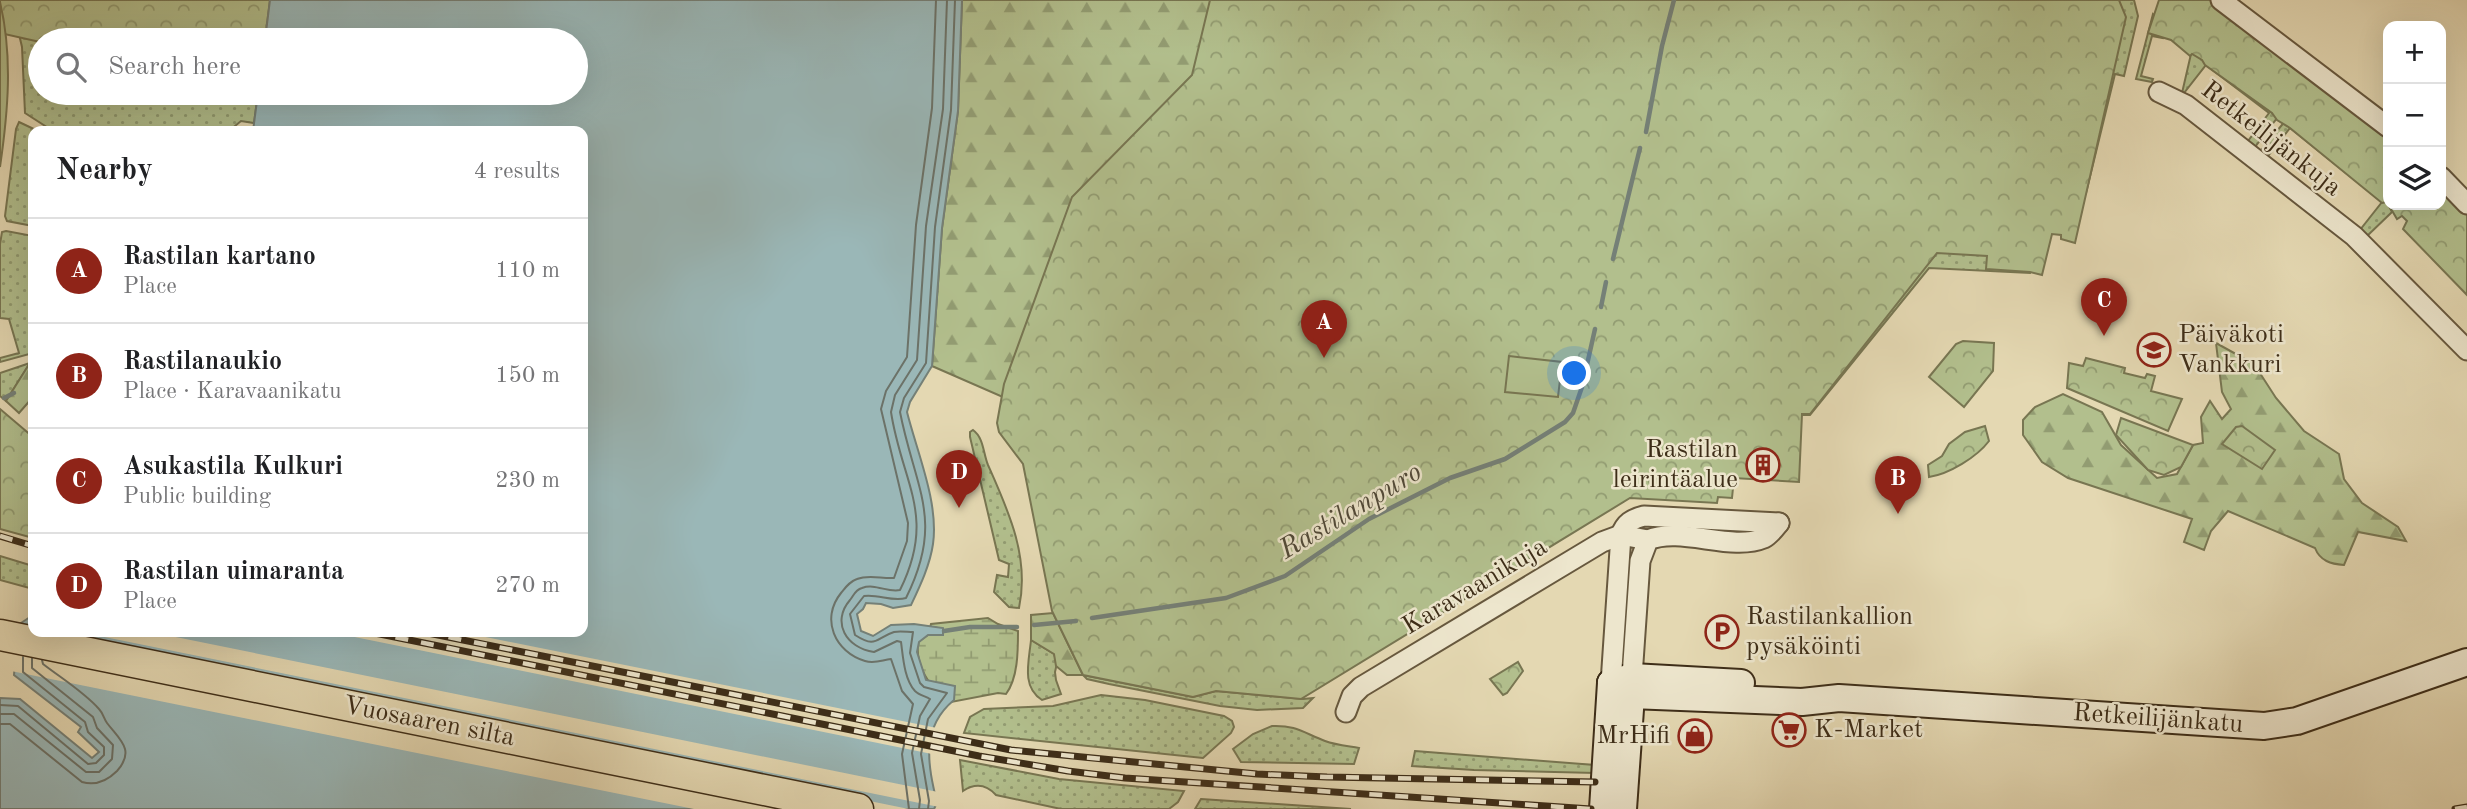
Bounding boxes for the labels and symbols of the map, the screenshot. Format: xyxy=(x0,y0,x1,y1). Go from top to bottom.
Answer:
street label: Retkeilijänkuja xyxy=(2196,76,2346,202)
pin: C xyxy=(2081,278,2127,336)
pin: A xyxy=(1301,300,1347,358)
place label: Päiväkoti Vankkuri xyxy=(2178,322,2284,378)
school or university icon: Päiväkoti Vankkuri xyxy=(2135,331,2173,369)
your location xyxy=(1557,356,1591,390)
place label: Rastilan leirintäalue xyxy=(1613,437,1738,493)
building icon: Rastilan leirintäalue xyxy=(1744,446,1782,484)
pin: D xyxy=(936,450,982,508)
pin: B xyxy=(1875,456,1921,514)
water label: Rastilanpuro xyxy=(1274,459,1427,566)
street label: Karavaanikuja xyxy=(1398,534,1552,640)
place label: Rastilankallion pysäköinti xyxy=(1746,604,1913,660)
parking icon: Rastilankallion pysäköinti xyxy=(1703,613,1741,651)
street label: Vuosaaren silta xyxy=(341,693,517,751)
street label: Retkeilijänkatu xyxy=(2072,700,2244,738)
supermarket icon: K-Market xyxy=(1770,711,1808,749)
shop icon: MrHifi xyxy=(1676,717,1714,755)
place label: K-Market xyxy=(1814,717,1923,743)
place label: MrHifi xyxy=(1596,723,1670,749)

